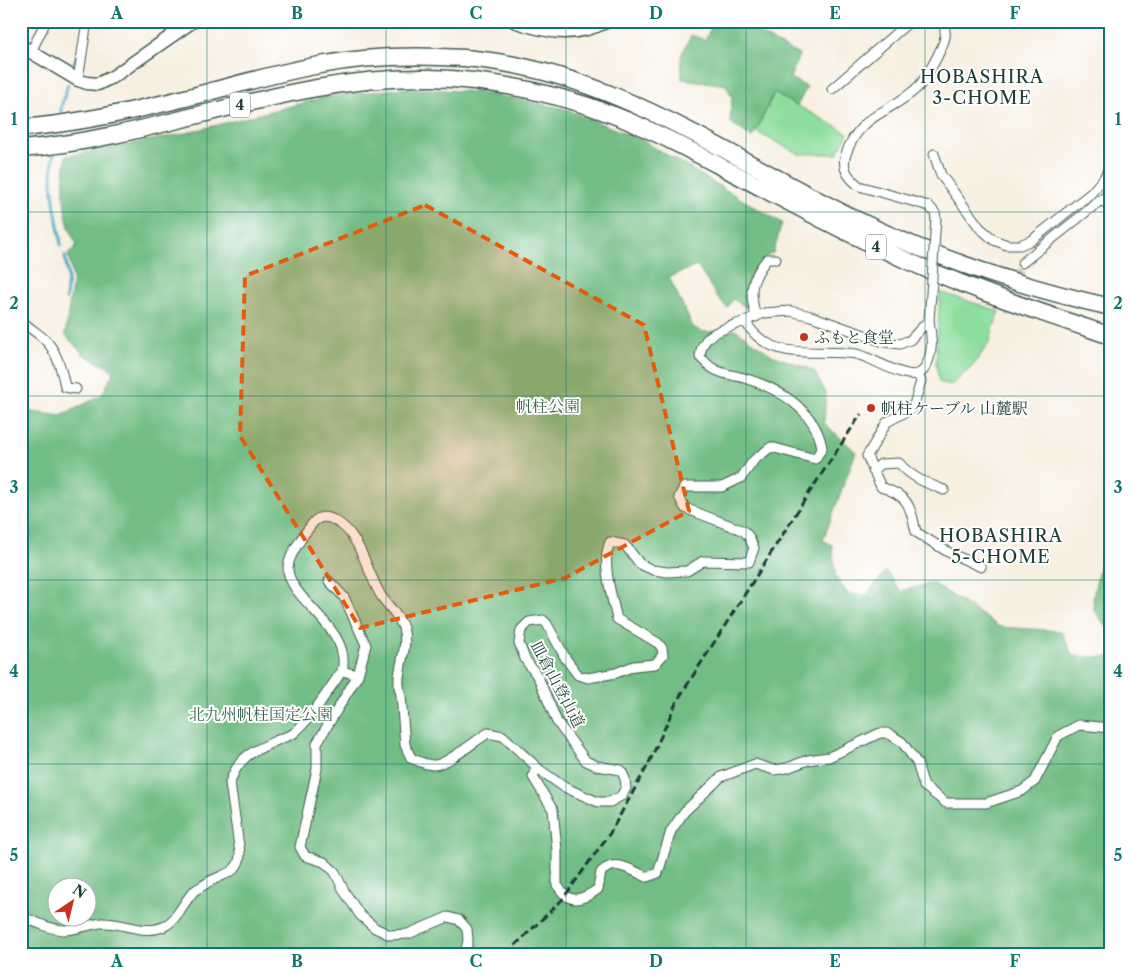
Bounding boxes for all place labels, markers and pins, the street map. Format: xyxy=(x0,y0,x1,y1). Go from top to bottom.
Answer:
place label: ふもと食堂 xyxy=(814,327,894,347)
marker: ふもと食堂 xyxy=(798,331,810,343)
place label: 帆柱ケーブル 山麓駅 xyxy=(881,398,1028,418)
marker: 帆柱ケーブル 山麓駅 xyxy=(865,402,877,414)

